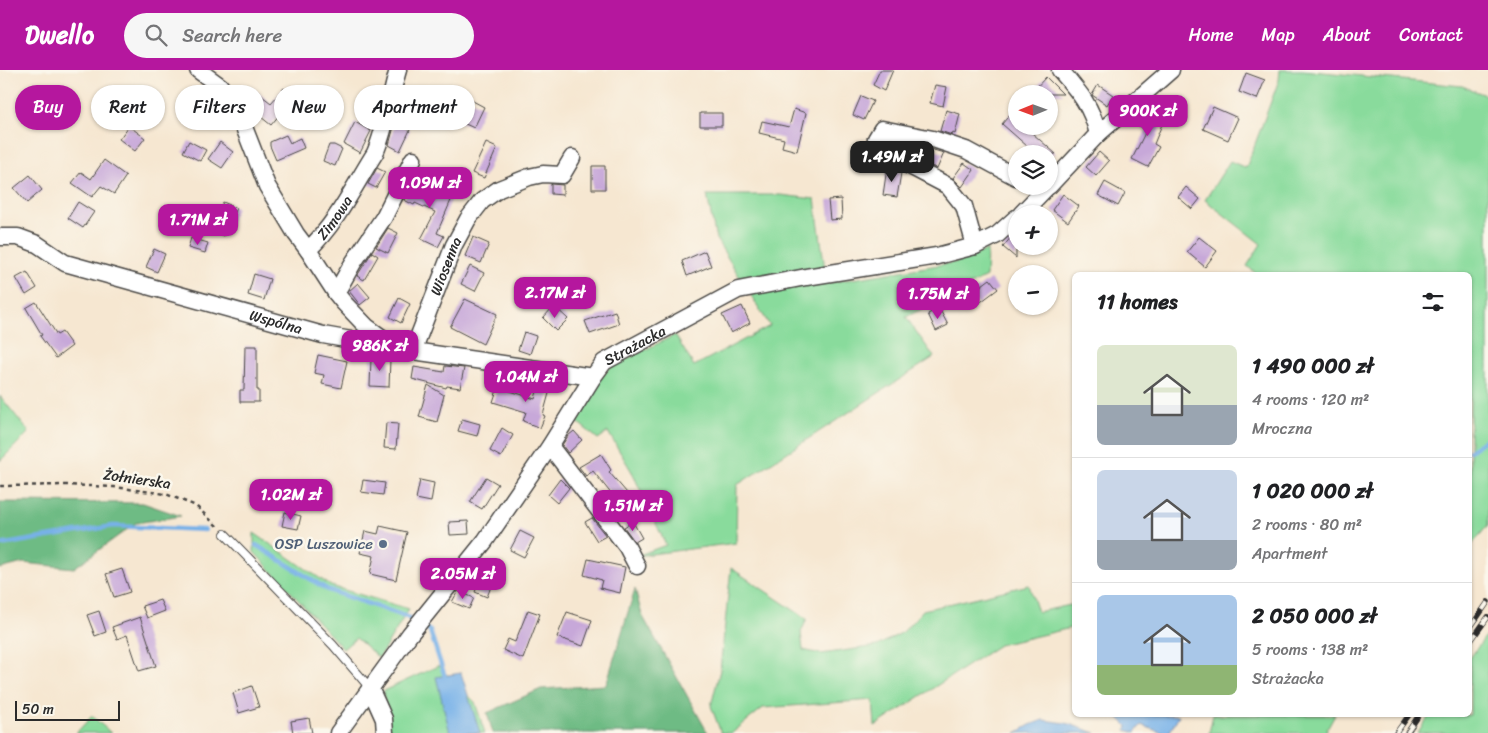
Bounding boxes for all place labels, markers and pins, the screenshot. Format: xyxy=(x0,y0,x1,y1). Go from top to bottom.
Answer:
pin: 900K zł xyxy=(1102,94,1194,137)
pin: 1.49M zł xyxy=(840,140,944,183)
pin: 1.09M zł xyxy=(378,166,482,209)
pin: 1.71M zł xyxy=(146,204,250,246)
pin: 2.17M zł xyxy=(503,276,607,319)
pin: 1.75M zł xyxy=(886,278,990,320)
pin: 986K zł xyxy=(334,330,426,372)
pin: 1.04M zł xyxy=(474,360,578,403)
pin: 1.02M zł xyxy=(239,478,343,521)
pin: 1.51M zł xyxy=(581,490,685,532)
place label: OSP Luszowice xyxy=(275,531,373,557)
marker: OSP Luszowice xyxy=(377,538,389,550)
pin: 2.05M zł xyxy=(411,558,515,600)

